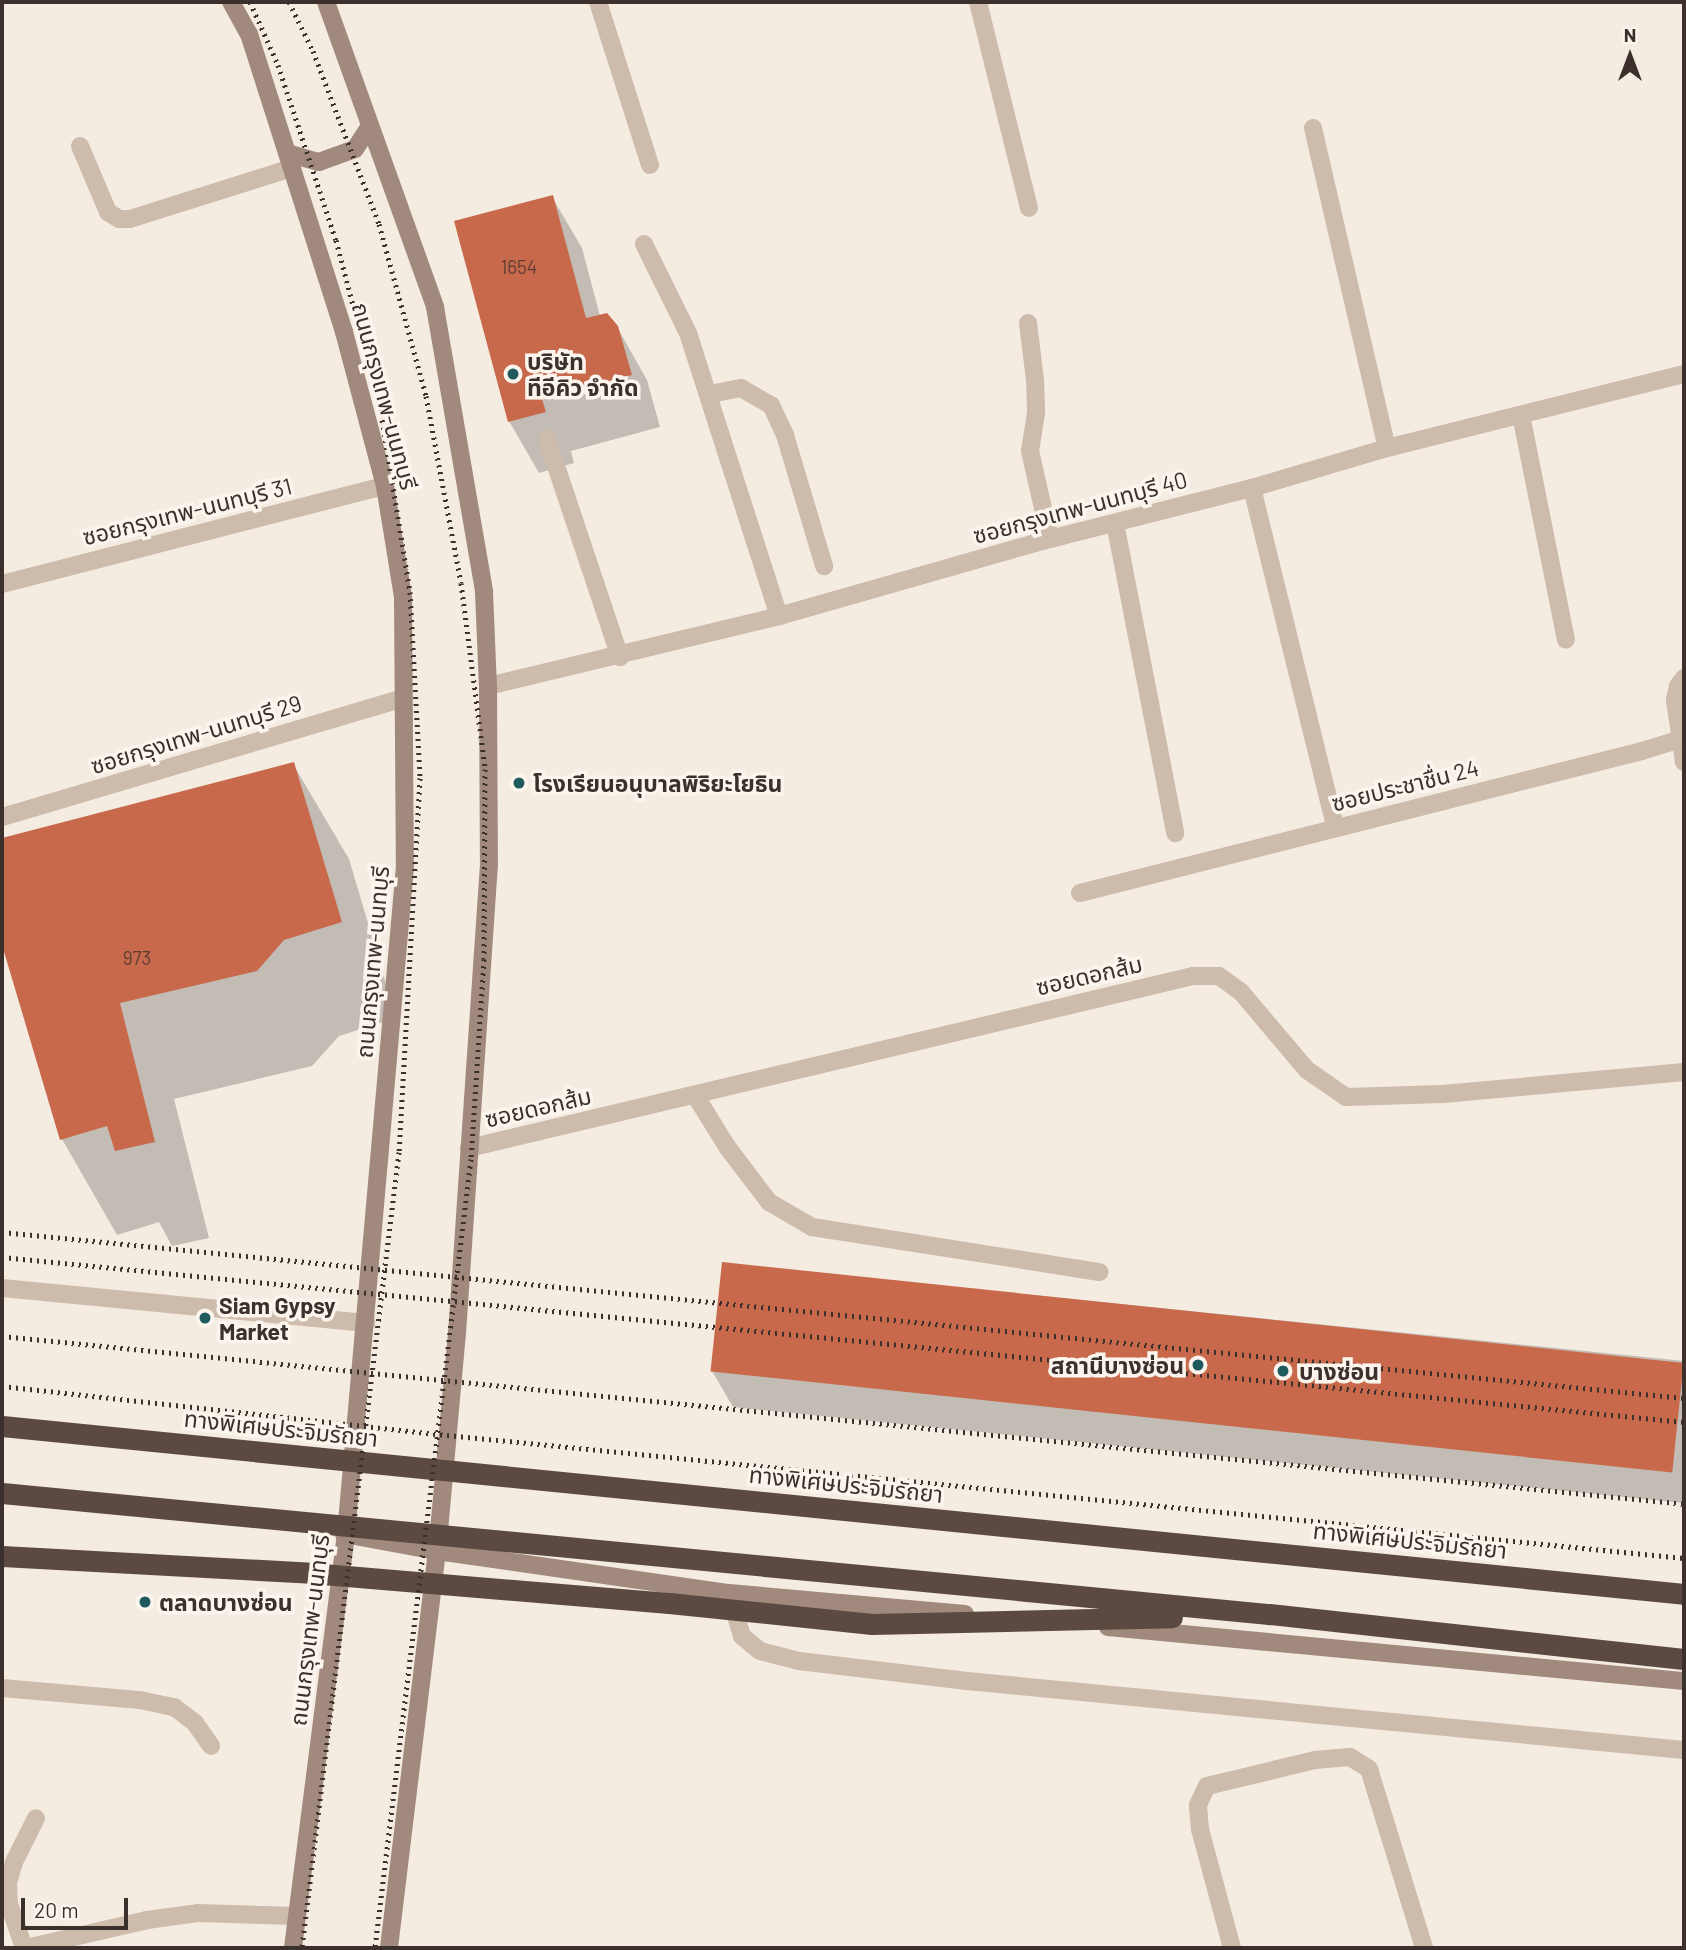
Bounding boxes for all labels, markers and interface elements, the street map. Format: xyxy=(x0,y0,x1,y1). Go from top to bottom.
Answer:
north arrow xyxy=(1595,21,1665,91)
text: N xyxy=(1624,23,1636,46)
house number: 1654 xyxy=(501,256,537,278)
street label: ถนนกรุงเทพ-นนทบุรี xyxy=(347,299,423,493)
place label: บริษัท ทีอีคิว จำกัด xyxy=(527,347,639,401)
marker: บริษัท ทีอีคิว จำกัด xyxy=(505,366,521,382)
street label: ซอยกรุงเทพ-นนทบุรี 40 xyxy=(970,465,1190,549)
street label: ซอยกรุงเทพ-นนทบุรี 31 xyxy=(80,472,294,550)
street label: ซอยกรุงเทพ-นนทบุรี 29 xyxy=(87,689,305,779)
street label: ซอยประชาชื่น 24 xyxy=(1328,753,1482,817)
place label: โรงเรียนอนุบาลพิริยะโยธิน xyxy=(533,769,782,797)
marker: โรงเรียนอนุบาลพิริยะโยธิน xyxy=(511,775,527,791)
street label: ถนนกรุงเทพ-นนทบุรี xyxy=(350,865,394,1059)
house number: 973 xyxy=(123,947,151,969)
street label: ซอยดอกส้ม xyxy=(1033,949,1145,1001)
street label: ซอยดอกส้ม xyxy=(482,1081,594,1133)
place label: Siam Gypsy Market xyxy=(219,1291,336,1345)
marker: Siam Gypsy Market xyxy=(197,1310,213,1326)
place label: สถานีบางซ่อน xyxy=(1051,1351,1184,1379)
marker: สถานีบางซ่อน xyxy=(1190,1357,1206,1373)
place label: บางซ่อน xyxy=(1299,1357,1379,1385)
marker: บางซ่อน xyxy=(1273,1361,1293,1381)
street label: ทางพิเศษประจิมรัถยา xyxy=(183,1404,379,1452)
street label: ทางพิเศษประจิมรัถยา xyxy=(748,1460,944,1508)
street label: ทางพิเศษประจิมรัถยา xyxy=(1312,1516,1508,1564)
street label: ถนนกรุงเทพ-นนทบุรี xyxy=(284,1533,334,1727)
place label: ตลาดบางซ่อน xyxy=(159,1588,292,1616)
marker: ตลาดบางซ่อน xyxy=(137,1594,153,1610)
scale bar xyxy=(24,1884,131,1928)
text: 20 m xyxy=(34,1897,79,1922)

